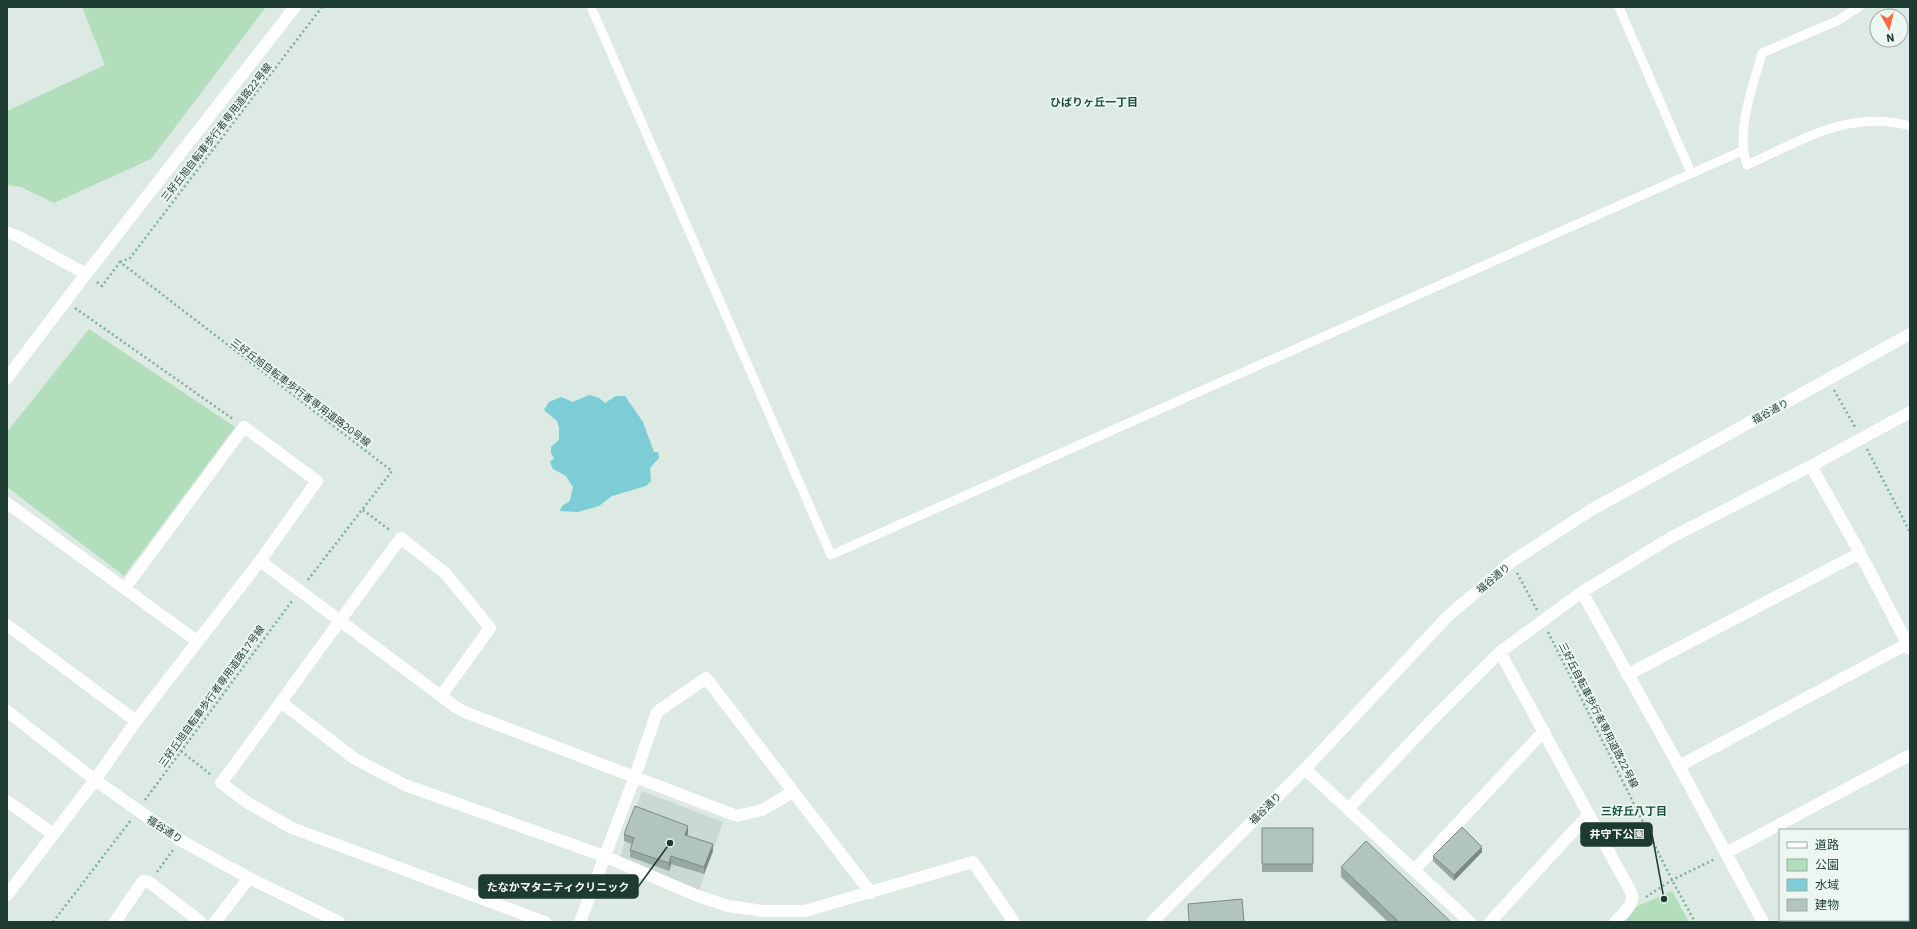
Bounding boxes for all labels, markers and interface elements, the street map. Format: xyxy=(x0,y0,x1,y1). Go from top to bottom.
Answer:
north arrow xyxy=(1869,8,1909,48)
text: N xyxy=(1885,30,1895,45)
street label: 三好丘旭自転車歩行者専用道路22号線 xyxy=(158,61,274,204)
district label: ひばりヶ丘一丁目 xyxy=(1050,95,1138,109)
street label: 三好丘旭自転車歩行者専用道路20号線 xyxy=(228,335,373,449)
street label: 福谷通り xyxy=(1750,396,1791,427)
street label: 福谷通り xyxy=(1474,561,1513,596)
street label: 三好丘旭自転車歩行者専用道路17号線 xyxy=(156,623,267,770)
street label: 三好丘自転車歩行者専用道路22号線 xyxy=(1556,640,1641,790)
street label: 福谷通り xyxy=(1247,790,1284,827)
district label: 三好丘八丁目 xyxy=(1601,804,1667,818)
street label: 福谷通り xyxy=(144,813,185,846)
callout: 井守下公園 xyxy=(1581,823,1652,846)
text: 井守下公園 xyxy=(1590,827,1645,841)
legend xyxy=(1779,829,1909,921)
text: 道路 xyxy=(1815,837,1839,852)
text: 公園 xyxy=(1815,857,1839,872)
callout: たなかマタニティクリニック xyxy=(479,875,638,898)
text: 水域 xyxy=(1815,877,1839,892)
text: たなかマタニティクリニック xyxy=(487,880,629,894)
text: 建物 xyxy=(1815,897,1839,912)

